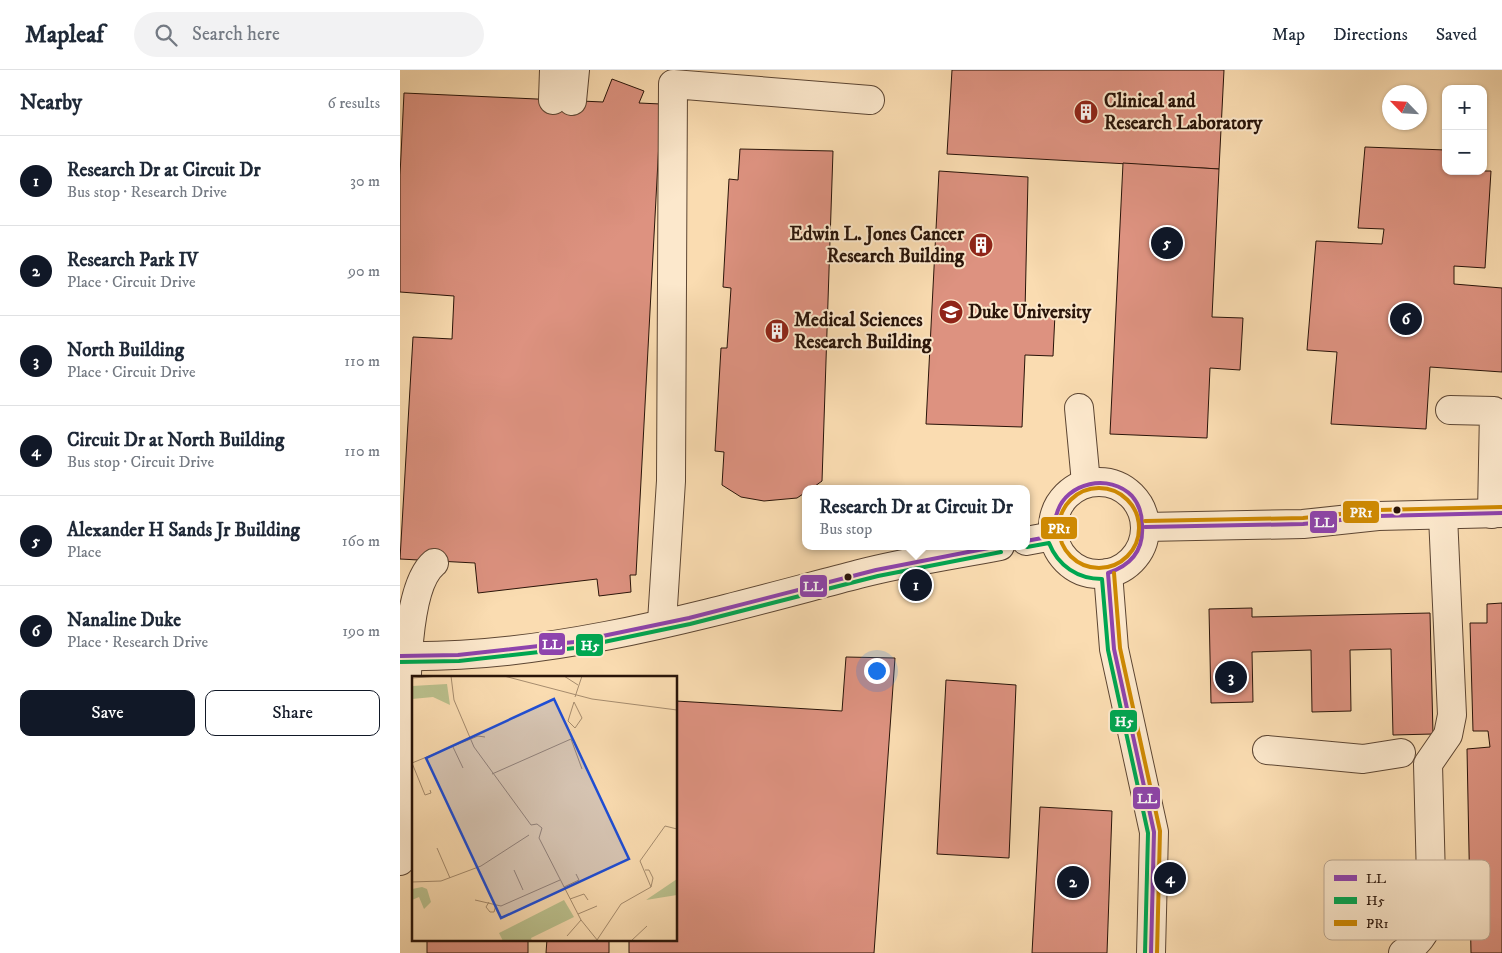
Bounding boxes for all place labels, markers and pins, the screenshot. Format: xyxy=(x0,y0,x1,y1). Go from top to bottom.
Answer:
place label: Clinical and Research Laboratory xyxy=(1104,90,1263,135)
building icon: Clinical and Research Laboratory xyxy=(1073,99,1099,125)
place label: Edwin L. Jones Cancer Research Building xyxy=(790,223,965,268)
pin: 5 xyxy=(1151,224,1183,262)
building icon: Edwin L. Jones Cancer Research Building xyxy=(968,232,994,258)
school or university icon: Duke University xyxy=(938,299,964,325)
pin: 6 xyxy=(1390,300,1422,338)
place label: Duke University xyxy=(968,301,1092,324)
place label: Medical Sciences Research Building xyxy=(794,309,932,354)
building icon: Medical Sciences Research Building xyxy=(764,318,790,344)
unlabelled marker xyxy=(1392,505,1402,515)
pin: 1 xyxy=(900,566,932,604)
unlabelled marker xyxy=(843,572,853,582)
pin: 3 xyxy=(1215,658,1247,696)
pin: 4 xyxy=(1154,859,1186,897)
pin: 2 xyxy=(1057,863,1089,901)

